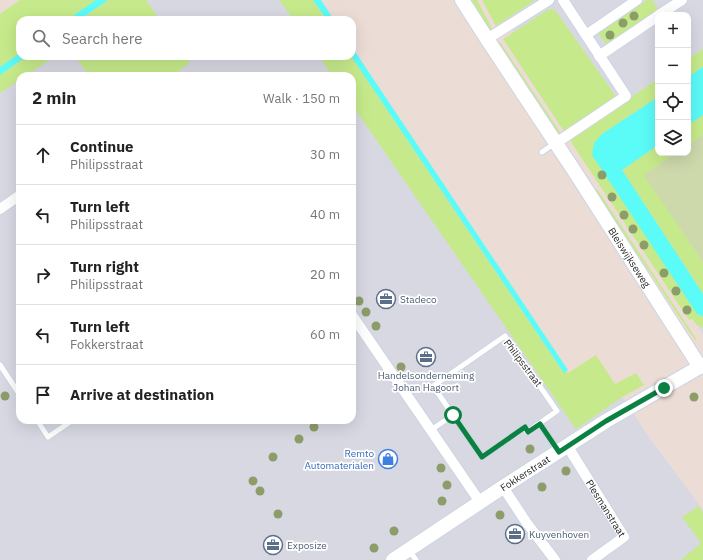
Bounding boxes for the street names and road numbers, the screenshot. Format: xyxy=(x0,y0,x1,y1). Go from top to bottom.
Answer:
street label: Bleiswijkseweg xyxy=(606,225,654,290)
street label: Philipsstraat xyxy=(501,337,545,390)
street label: Fokkerstraat xyxy=(498,452,553,494)
street label: Plesmanstraat xyxy=(583,477,629,540)

